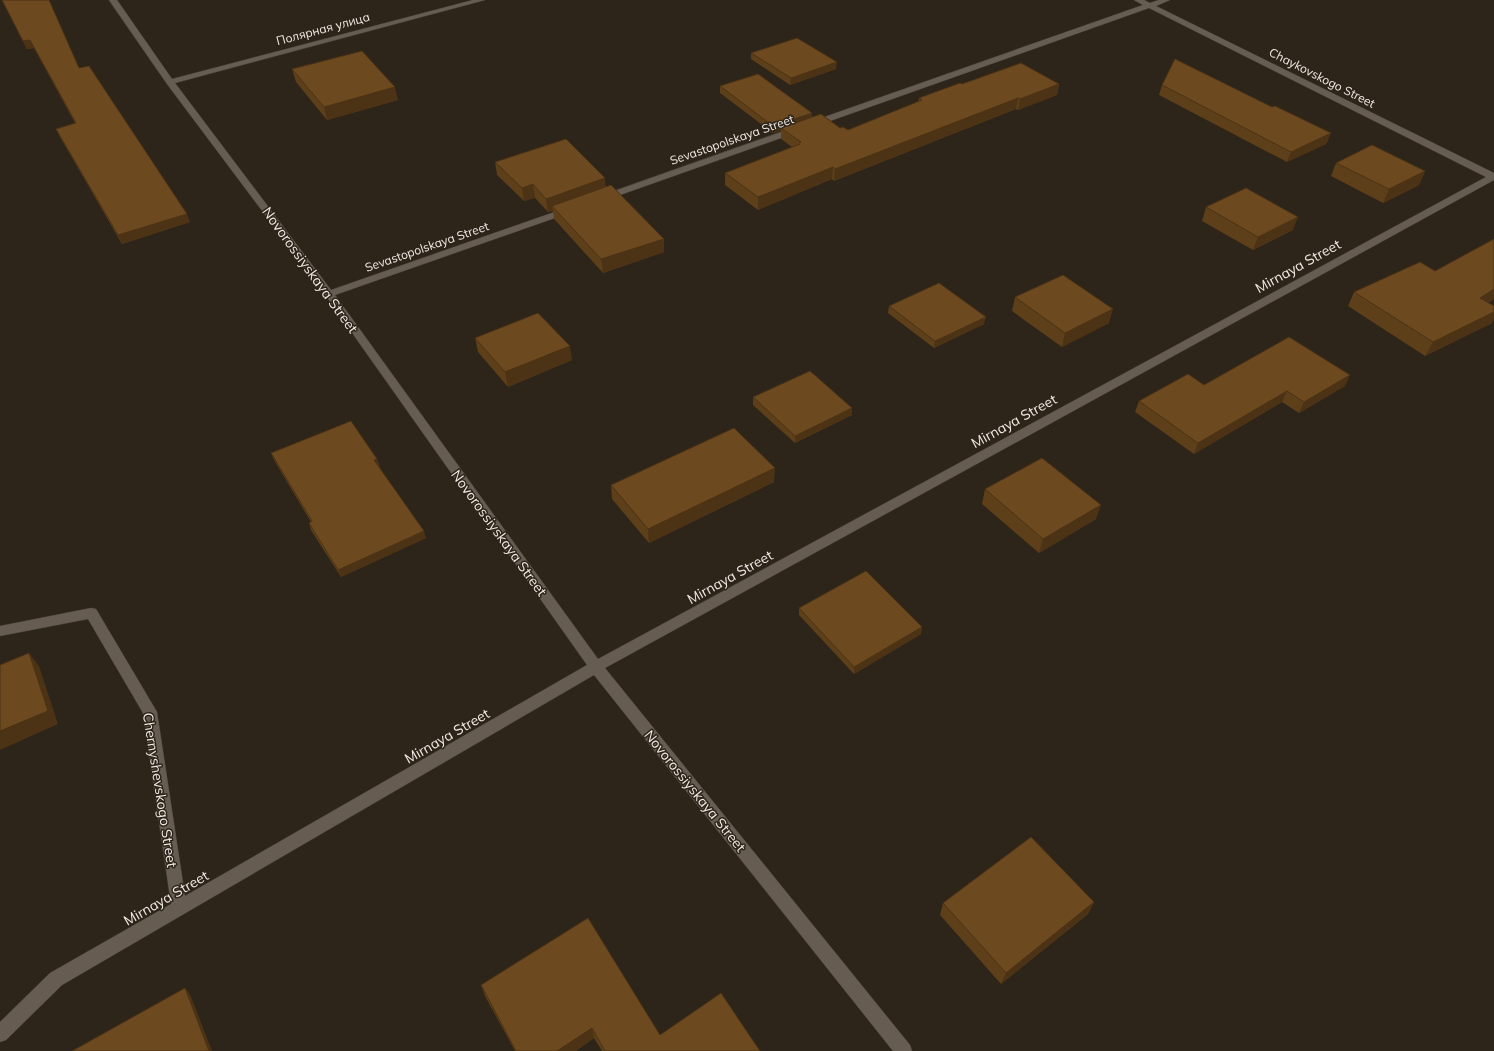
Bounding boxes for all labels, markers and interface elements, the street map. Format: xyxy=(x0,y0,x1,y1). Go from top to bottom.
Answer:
street label: Полярная улица xyxy=(274,9,371,48)
street label: Chaykovskogo Street xyxy=(1267,44,1378,111)
street label: Sevastopolskaya Street xyxy=(668,111,796,168)
street label: Novorossiyskaya Street xyxy=(258,203,362,337)
street label: Sevastopolskaya Street xyxy=(363,218,491,275)
street label: Mirnaya Street xyxy=(1252,235,1344,297)
street label: Mirnaya Street xyxy=(968,390,1060,452)
street label: Novorossiyskaya Street xyxy=(447,466,551,600)
street label: Mirnaya Street xyxy=(684,546,776,608)
street label: Mirnaya Street xyxy=(401,704,493,768)
street label: Chernyshevskogo Street xyxy=(139,711,181,869)
street label: Novorossiyskaya Street xyxy=(640,726,750,856)
street label: Mirnaya Street xyxy=(120,866,212,930)

